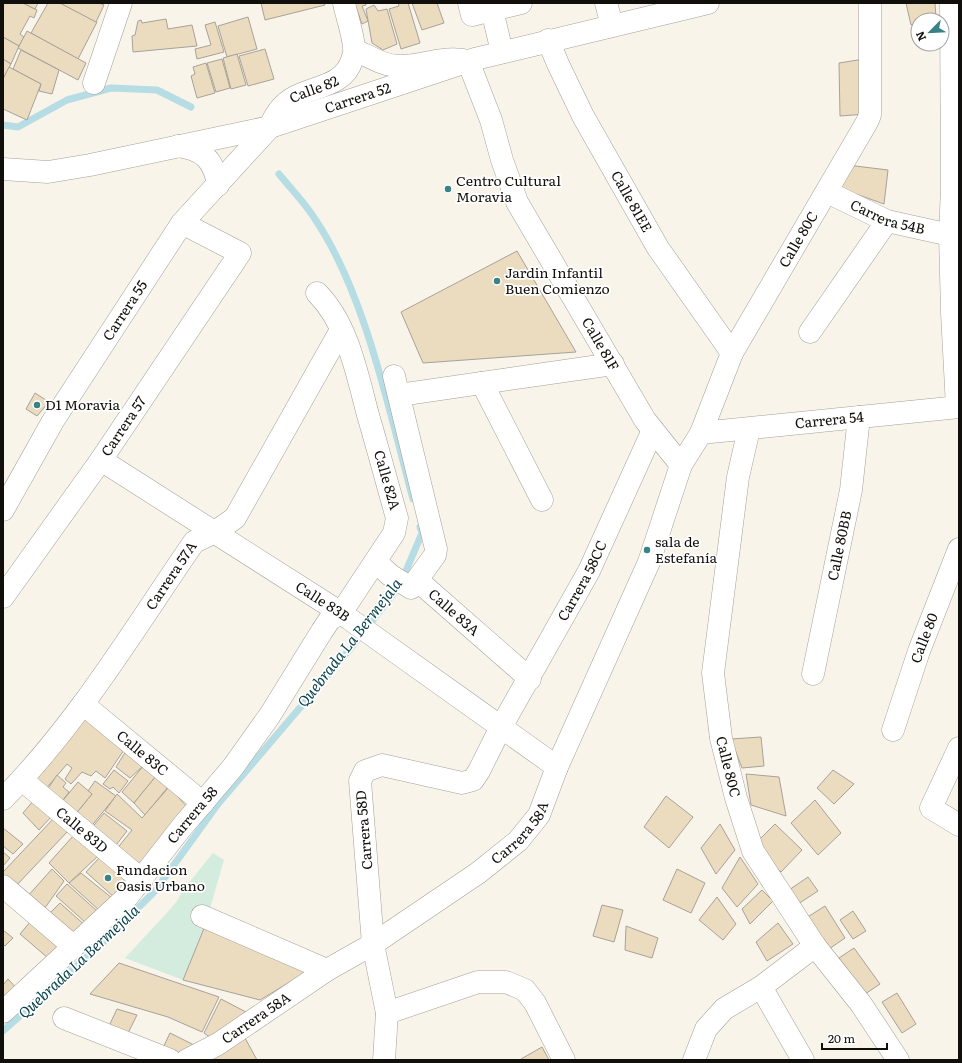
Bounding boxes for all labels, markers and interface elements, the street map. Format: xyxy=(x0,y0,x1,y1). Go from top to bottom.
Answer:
north arrow xyxy=(910,12,950,52)
text: N xyxy=(911,29,929,44)
street label: Calle 82 xyxy=(285,70,342,107)
street label: Carrera 52 xyxy=(322,77,393,117)
street label: Calle 81EE xyxy=(607,167,658,235)
place label: Centro Cultural Moravia xyxy=(456,170,561,206)
marker: Centro Cultural Moravia xyxy=(443,184,453,194)
street label: Carrera 54B xyxy=(847,194,927,238)
street label: Calle 80C xyxy=(773,207,822,271)
place label: Jardin Infantil Buen Comienzo xyxy=(505,262,610,298)
street label: Carrera 55 xyxy=(97,276,151,344)
marker: Jardin Infantil Buen Comienzo xyxy=(492,276,502,286)
street label: Calle 81F xyxy=(578,313,625,374)
street label: Carrera 57 xyxy=(95,392,150,460)
place label: D1 Moravia xyxy=(45,394,121,414)
marker: D1 Moravia xyxy=(32,400,42,410)
street label: Carrera 54 xyxy=(794,406,865,432)
street label: Calle 82A xyxy=(370,447,406,513)
street label: Calle 80BB xyxy=(822,509,855,582)
place label: sala de Estefanía xyxy=(655,531,718,567)
street label: Carrera 57A xyxy=(140,536,201,613)
street label: Carrera 58CC xyxy=(552,537,611,624)
marker: sala de Estefanía xyxy=(642,545,652,555)
water label: Quebrada La Bermejala xyxy=(291,572,407,712)
street label: Calle 83B xyxy=(292,576,355,626)
street label: Calle 83A xyxy=(425,584,485,640)
street label: Calle 80 xyxy=(905,610,942,666)
street label: Calle 83C xyxy=(113,725,173,780)
street label: Calle 80C xyxy=(712,734,746,799)
street label: Carrera 58 xyxy=(162,781,222,847)
street label: Carrera 58D xyxy=(350,789,376,871)
street label: Carrera 58A xyxy=(486,798,553,868)
street label: Calle 83D xyxy=(52,801,113,857)
place label: Fundacion Oasis Urbano xyxy=(116,859,205,895)
marker: Fundacion Oasis Urbano xyxy=(103,873,113,883)
water label: Quebrada La Bermejala xyxy=(12,898,144,1023)
street label: Carrera 58A xyxy=(217,986,295,1048)
scale bar xyxy=(822,1025,887,1051)
text: 20 m xyxy=(828,1029,855,1047)

